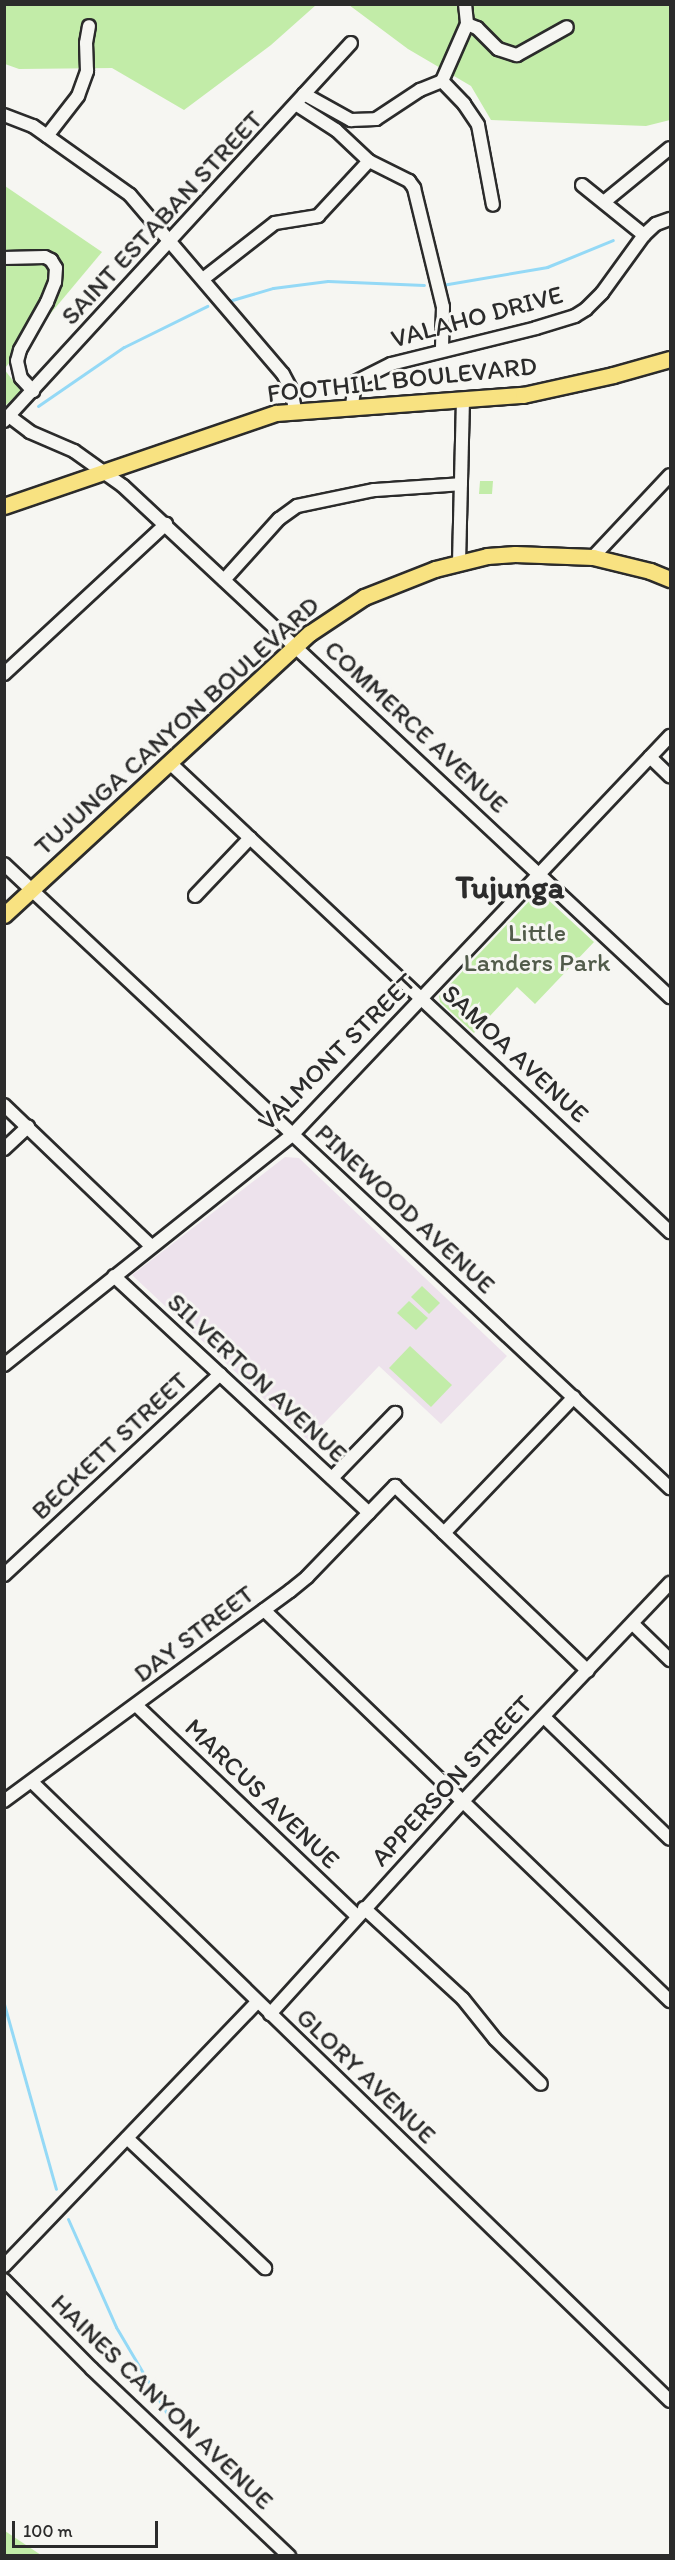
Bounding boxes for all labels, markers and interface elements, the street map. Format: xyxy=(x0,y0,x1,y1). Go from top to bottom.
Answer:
street label: SAINT ESTABAN STREET xyxy=(54,104,270,332)
street label: VALAHO DRIVE xyxy=(388,279,566,355)
street label: FOOTHILL BOULEVARD xyxy=(266,350,538,410)
street label: TUJUNGA CANYON BOULEVARD xyxy=(29,590,325,862)
street label: COMMERCE AVENUE xyxy=(318,634,514,820)
district label: Tujunga xyxy=(456,868,564,906)
park label: Little Landers Park xyxy=(464,917,610,978)
street label: VALMONT STREET xyxy=(252,967,422,1137)
street label: SAMOA AVENUE xyxy=(436,978,594,1130)
street label: PINEWOOD AVENUE xyxy=(309,1118,501,1300)
street label: SILVERTON AVENUE xyxy=(161,1287,353,1469)
street label: BECKETT STREET xyxy=(25,1365,195,1527)
street label: DAY STREET xyxy=(128,1579,260,1689)
street label: APPERSON STREET xyxy=(365,1689,539,1873)
street label: MARCUS AVENUE xyxy=(178,1713,346,1875)
street label: GLORY AVENUE xyxy=(290,2002,442,2150)
street label: HAINES CANYON AVENUE xyxy=(45,2288,279,2516)
scale bar xyxy=(15,2509,160,2547)
text: 100 m xyxy=(23,2520,73,2542)

